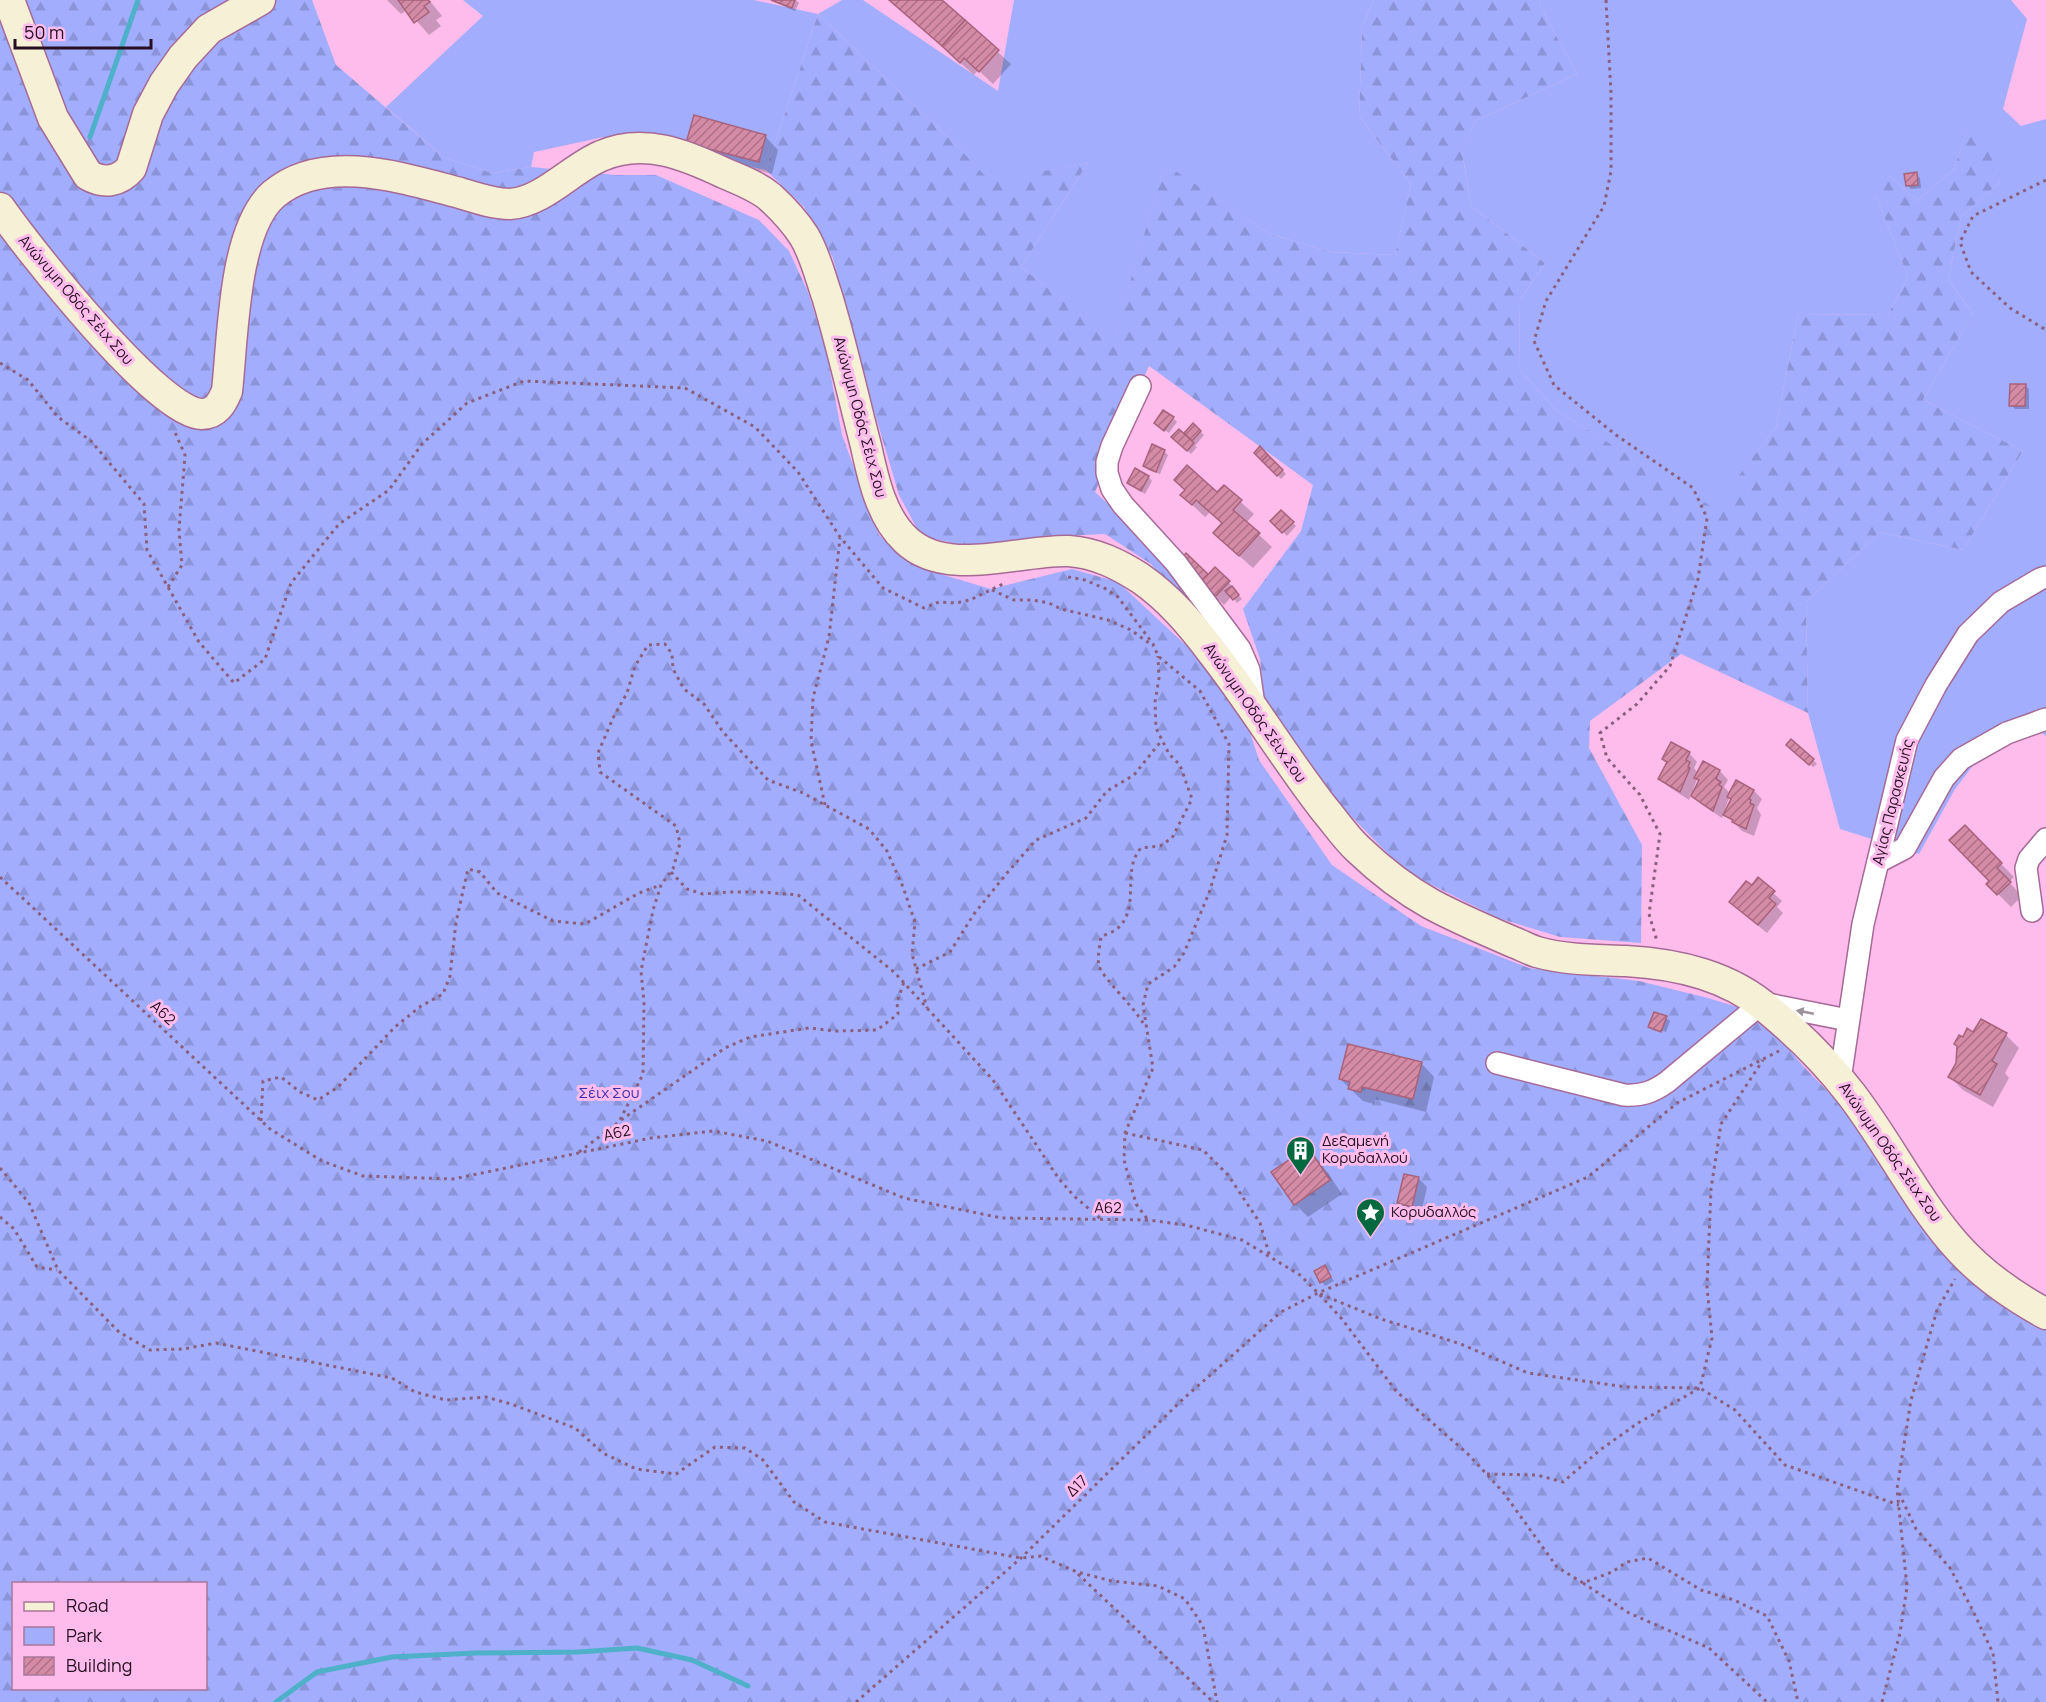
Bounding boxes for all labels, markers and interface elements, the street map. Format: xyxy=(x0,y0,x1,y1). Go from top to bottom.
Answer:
scale bar xyxy=(15,12,152,50)
text: 50 m xyxy=(24,20,64,44)
street label: Ανώνυμη Οδός Σέιχ Σου xyxy=(14,230,139,369)
street label: Ανώνυμη Οδός Σέιχ Σου xyxy=(829,334,892,500)
street label: Ανώνυμη Οδός Σέιχ Σου xyxy=(1199,639,1312,787)
street label: Αγίας Παρασκευής xyxy=(1867,737,1918,867)
street label: Α62 xyxy=(146,996,181,1030)
one-way arrow xyxy=(1795,1007,1814,1016)
street label: Ανώνυμη Οδός Σέιχ Σου xyxy=(1834,1078,1947,1226)
park label: Σέιχ Σου xyxy=(579,1082,639,1103)
street label: Α62 xyxy=(601,1119,632,1146)
place label: Δεξαμενή Κορυδαλλού xyxy=(1322,1130,1408,1168)
building icon: Δεξαμενή Κορυδαλλού xyxy=(1285,1134,1317,1176)
place icon: Κορυδαλλός xyxy=(1354,1196,1386,1238)
street label: Α62 xyxy=(1094,1197,1122,1218)
place label: Κορυδαλλός xyxy=(1391,1201,1476,1222)
street label: Δ17 xyxy=(1061,1470,1092,1501)
legend xyxy=(12,1582,207,1690)
text: Road xyxy=(66,1593,109,1617)
text: Park xyxy=(66,1623,103,1647)
text: Building xyxy=(66,1653,132,1677)

